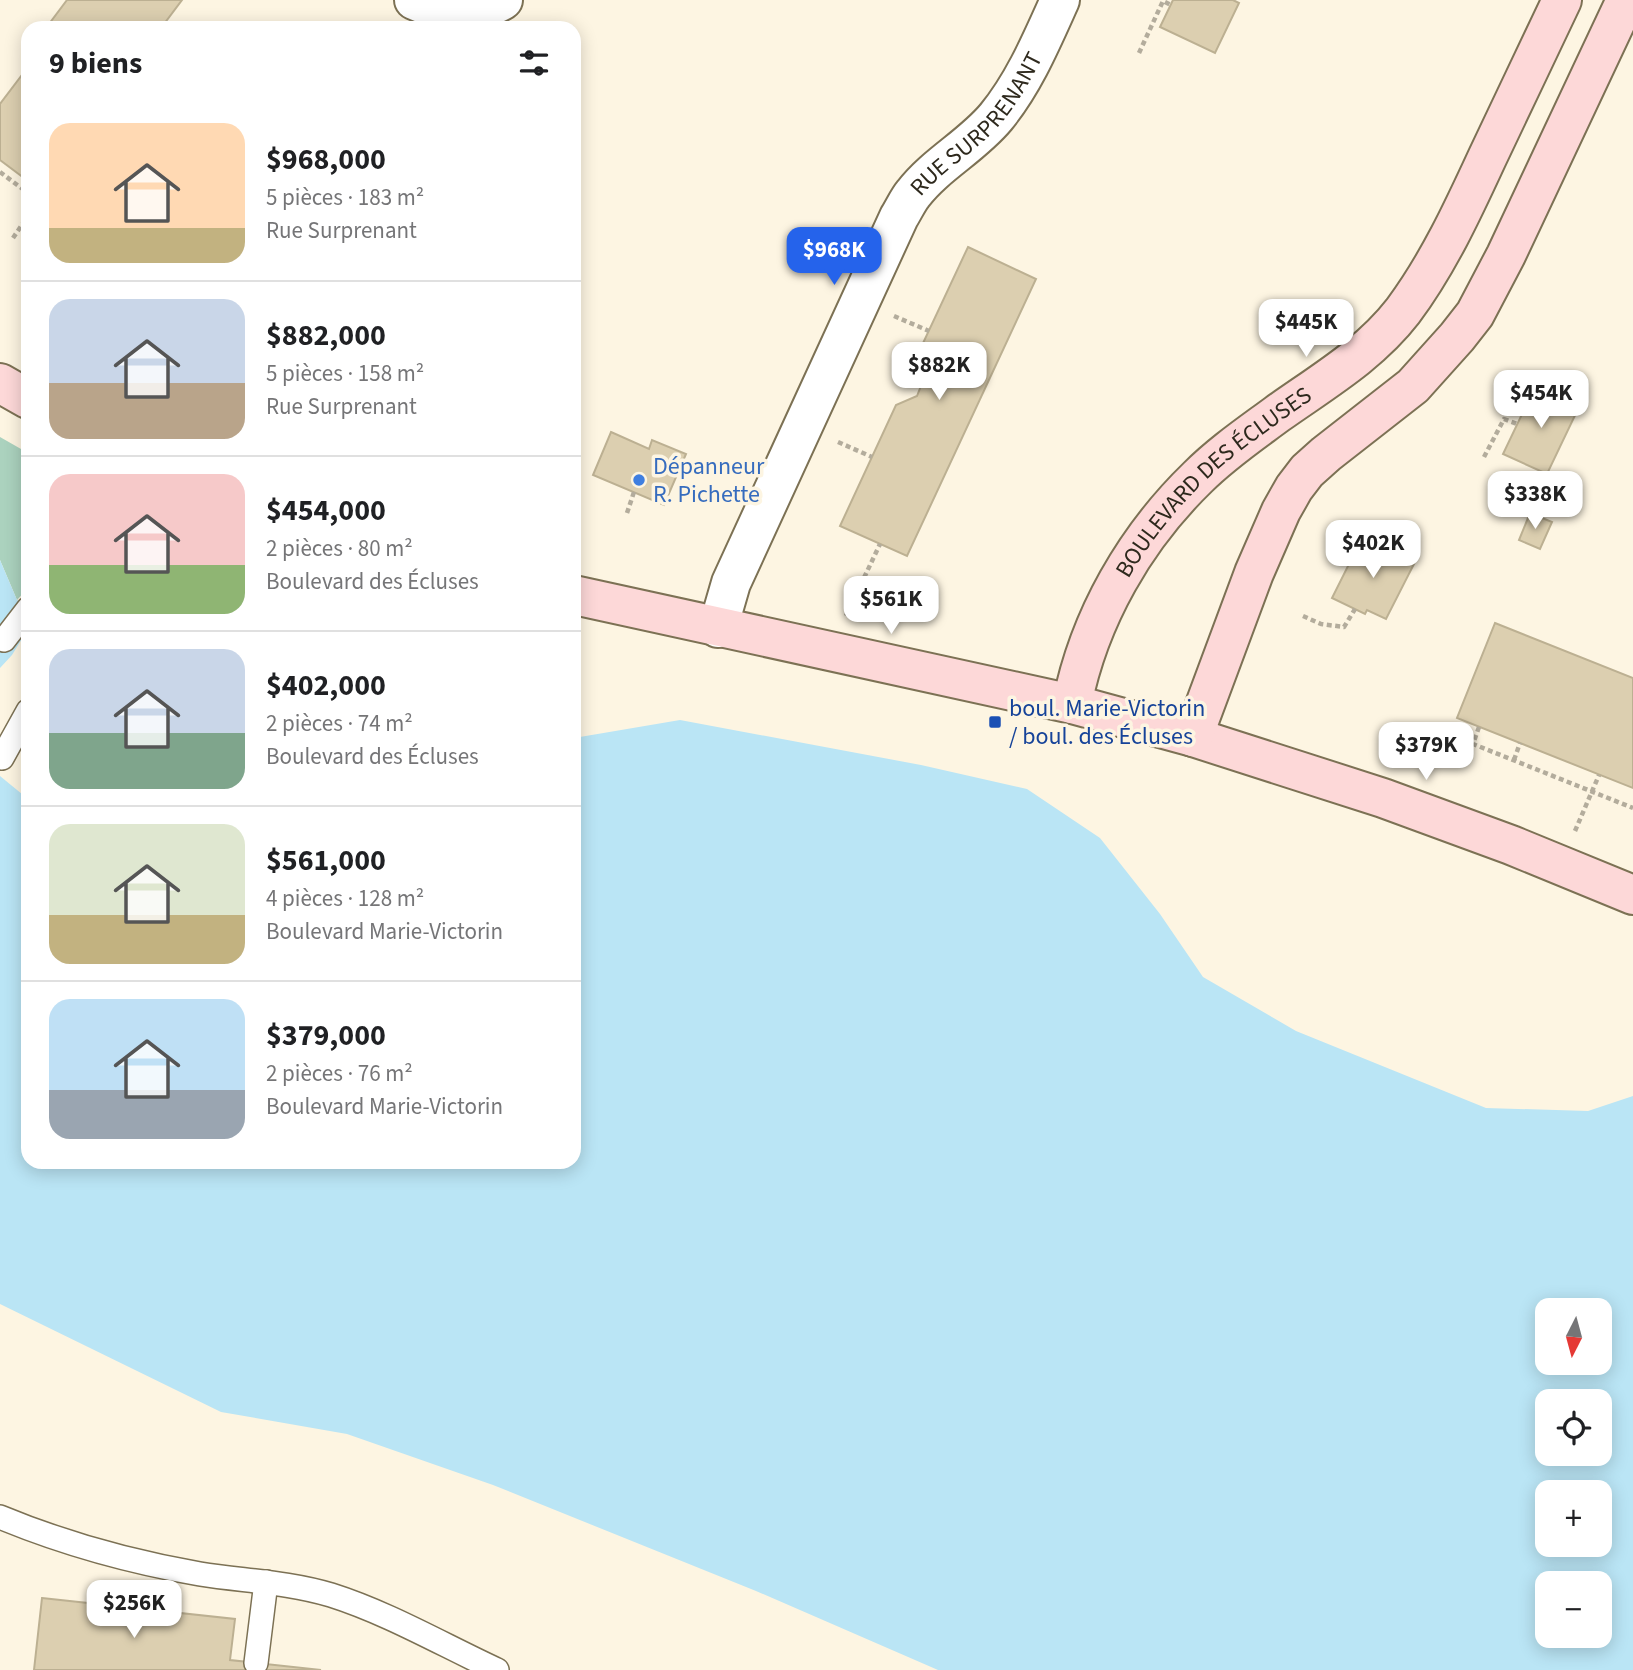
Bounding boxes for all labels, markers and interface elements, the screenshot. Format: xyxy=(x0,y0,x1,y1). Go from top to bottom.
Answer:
text: 9 biens xyxy=(49,42,142,85)
icon: filters xyxy=(515,44,553,82)
street label: RUE SURPRENANT xyxy=(902,46,1051,204)
text: $968,000 xyxy=(266,138,386,181)
icon: home xyxy=(105,151,189,235)
text: 5 pièces · 183 m² xyxy=(266,181,424,214)
text: Rue Surprenant xyxy=(266,214,417,247)
pin: $968K xyxy=(785,228,883,287)
text: $968K xyxy=(803,233,865,266)
pin: $445K xyxy=(1257,300,1355,359)
text: $445K xyxy=(1275,305,1337,338)
text: $882,000 xyxy=(266,314,386,357)
icon: home xyxy=(105,327,189,411)
pin: $882K xyxy=(890,342,988,402)
text: $882K xyxy=(908,348,970,381)
text: 5 pièces · 158 m² xyxy=(266,357,424,390)
pin: $454K xyxy=(1492,370,1590,430)
text: $454K xyxy=(1510,376,1572,409)
street label: BOULEVARD DES ÉCLUSES xyxy=(1107,378,1319,584)
text: Rue Surprenant xyxy=(266,390,417,423)
place label: Dépanneur R. Pichette xyxy=(653,449,765,512)
marker: Dépanneur R. Pichette xyxy=(631,472,647,488)
pin: $338K xyxy=(1486,472,1584,531)
text: $338K xyxy=(1504,477,1566,510)
text: $454,000 xyxy=(266,489,386,532)
icon: home xyxy=(105,502,189,586)
pin: $402K xyxy=(1324,520,1422,580)
text: $402K xyxy=(1342,526,1404,559)
text: 2 pièces · 80 m² xyxy=(266,532,413,565)
text: Boulevard des Écluses xyxy=(266,565,479,598)
pin: $561K xyxy=(842,576,940,636)
text: $561K xyxy=(860,582,922,615)
text: $402,000 xyxy=(266,664,386,707)
icon: home xyxy=(105,677,189,761)
place label: boul. Marie-Victorin / boul. des Écluses xyxy=(1009,691,1205,754)
text: 2 pièces · 74 m² xyxy=(266,707,413,740)
marker: boul. Marie-Victorin / boul. des Écluses xyxy=(987,714,1003,730)
pin: $379K xyxy=(1377,722,1475,782)
text: $379K xyxy=(1395,728,1457,761)
text: Boulevard des Écluses xyxy=(266,740,479,773)
text: $561,000 xyxy=(266,839,386,882)
icon: home xyxy=(105,852,189,936)
text: 4 pièces · 128 m² xyxy=(266,882,424,915)
text: Boulevard Marie-Victorin xyxy=(266,915,503,948)
text: $379,000 xyxy=(266,1014,386,1057)
icon: home xyxy=(105,1027,189,1111)
text: 2 pièces · 76 m² xyxy=(266,1057,413,1090)
text: Boulevard Marie-Victorin xyxy=(266,1090,503,1123)
north arrow xyxy=(1535,1298,1612,1376)
map controls xyxy=(1535,1298,1612,1648)
button: locate xyxy=(1535,1389,1612,1466)
button: + xyxy=(1535,1480,1612,1557)
button: − xyxy=(1535,1571,1612,1648)
pin: $256K xyxy=(85,1580,183,1640)
text: $256K xyxy=(103,1586,165,1619)

